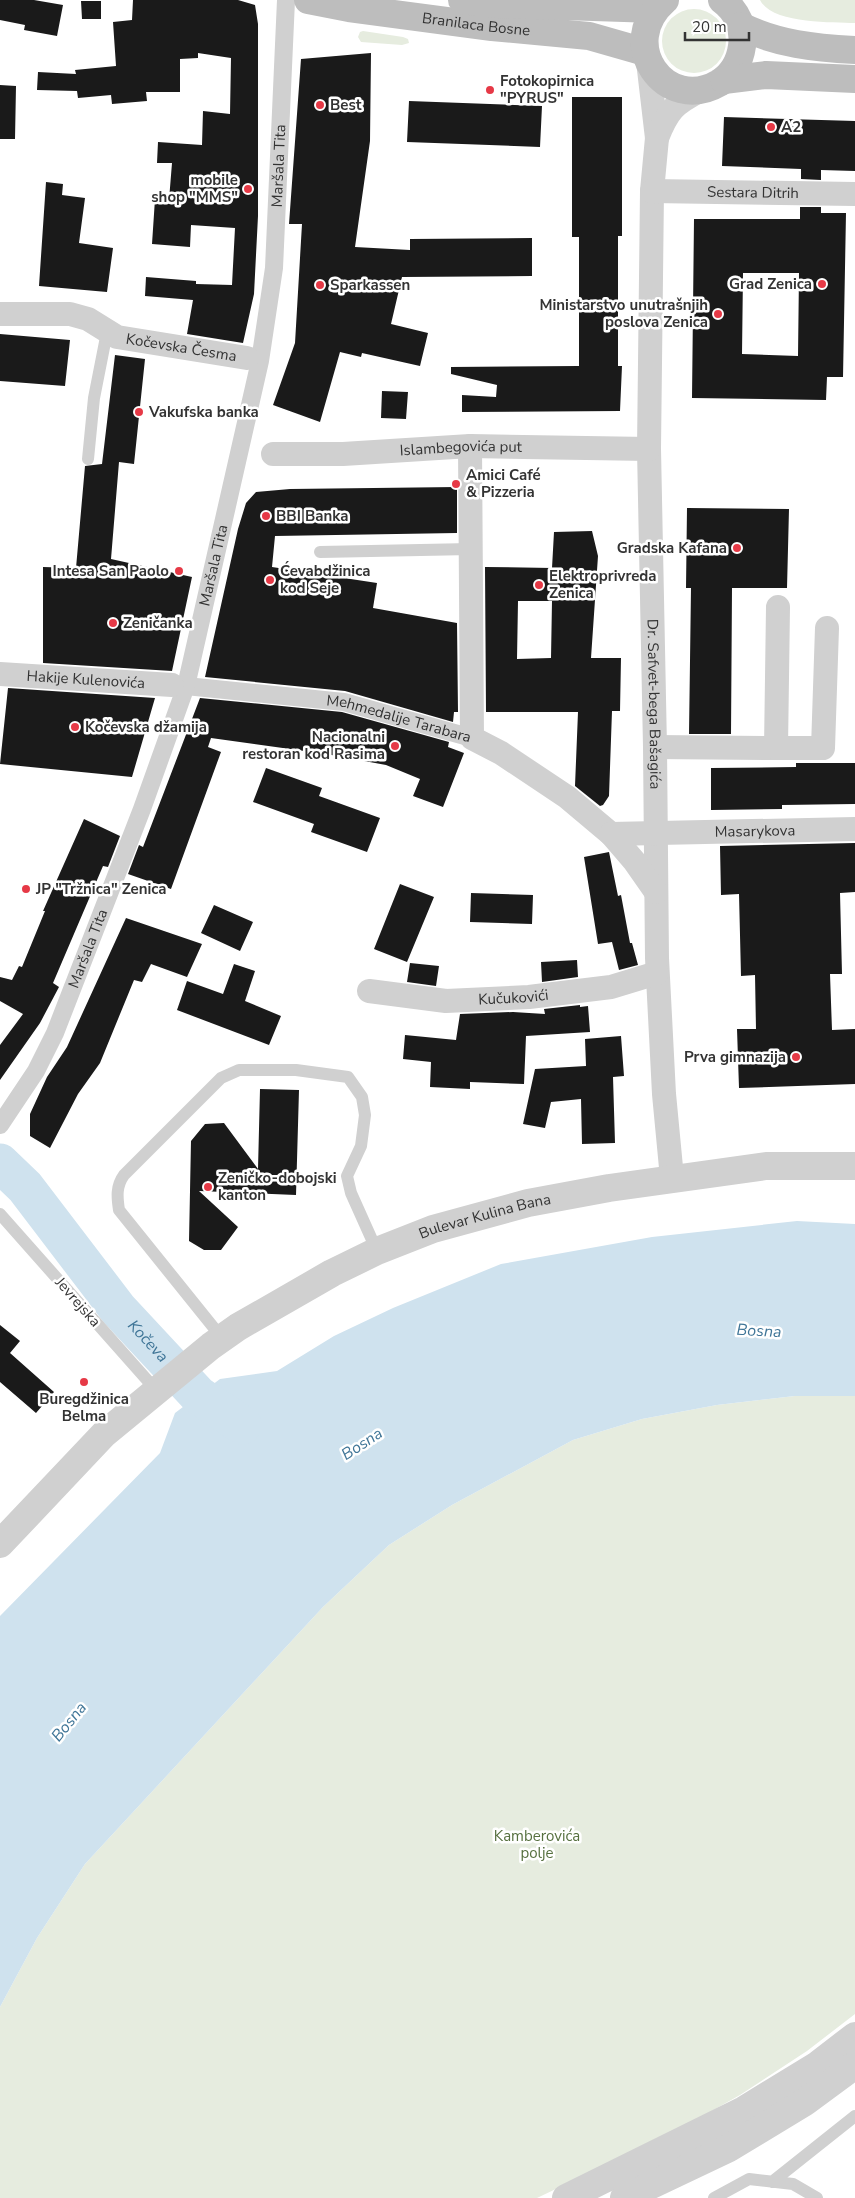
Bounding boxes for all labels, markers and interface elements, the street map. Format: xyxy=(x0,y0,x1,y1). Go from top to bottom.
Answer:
street label: Branilaca Bosne xyxy=(421,8,531,41)
scale bar xyxy=(685,10,749,42)
text: 20 m xyxy=(692,17,727,37)
place label: Fotokopirnica "PYRUS" xyxy=(500,71,594,108)
marker: Fotokopirnica "PYRUS" xyxy=(484,84,496,96)
place label: Best xyxy=(330,95,362,115)
marker: Best xyxy=(314,99,326,111)
place label: A2 xyxy=(781,117,801,137)
marker: A2 xyxy=(765,121,777,133)
street label: Maršala Tita xyxy=(267,124,290,208)
place label: mobile shop "MMS" xyxy=(151,170,238,207)
street label: Sestara Ditrih xyxy=(707,182,799,203)
marker: mobile shop "MMS" xyxy=(242,183,254,195)
place label: Grad Zenica xyxy=(729,274,812,294)
place label: Sparkassen xyxy=(330,275,410,295)
marker: Grad Zenica xyxy=(816,278,828,290)
marker: Sparkassen xyxy=(314,279,326,291)
place label: Ministarstvo unutrašnjih poslova Zenica xyxy=(539,295,708,332)
marker: Ministarstvo unutrašnjih poslova Zenica xyxy=(712,308,724,320)
street label: Kočevska Česma xyxy=(125,329,238,366)
place label: Vakufska banka xyxy=(148,402,259,422)
marker: Vakufska banka xyxy=(133,406,145,418)
street label: Islambegovića put xyxy=(399,436,523,460)
place label: Amici Café & Pizzeria xyxy=(466,465,541,502)
marker: Amici Café & Pizzeria xyxy=(450,478,462,490)
place label: BBI Banka xyxy=(276,506,348,526)
marker: BBI Banka xyxy=(260,510,272,522)
street label: Maršala Tita xyxy=(194,523,232,608)
place label: Gradska Kafana xyxy=(617,538,727,558)
marker: Gradska Kafana xyxy=(731,542,743,554)
place label: Intesa San Paolo xyxy=(52,561,169,581)
place label: Ćevabdžinica kod Seje xyxy=(280,561,370,598)
marker: Intesa San Paolo xyxy=(173,565,185,577)
place label: Elektroprivreda Zenica xyxy=(549,566,656,603)
marker: Ćevabdžinica kod Seje xyxy=(264,574,276,586)
marker: Elektroprivreda Zenica xyxy=(533,579,545,591)
place label: Zeničanka xyxy=(123,613,193,633)
marker: Zeničanka xyxy=(107,617,119,629)
street label: Dr. Safvet-bega Bašagića xyxy=(642,619,665,789)
street label: Hakije Kulenovića xyxy=(26,666,146,693)
street label: Mehmedalije Tarabara xyxy=(326,690,474,747)
place label: Kočevska džamija xyxy=(85,717,207,737)
marker: Kočevska džamija xyxy=(69,721,81,733)
place label: Nacionalni restoran kod Rasima xyxy=(242,727,385,764)
marker: Nacionalni restoran kod Rasima xyxy=(389,740,401,752)
street label: Masarykova xyxy=(714,820,795,842)
place label: JP "Tržnica" Zenica xyxy=(35,879,167,899)
marker: JP "Tržnica" Zenica xyxy=(20,883,32,895)
street label: Maršala Tita xyxy=(63,906,112,991)
street label: Kučukovići xyxy=(478,985,549,1009)
place label: Prva gimnazija xyxy=(684,1047,786,1067)
marker: Prva gimnazija xyxy=(790,1051,802,1063)
place label: Zeničko-dobojski kanton xyxy=(218,1168,337,1205)
marker: Zeničko-dobojski kanton xyxy=(202,1181,214,1193)
street label: Bulevar Kulina Bana xyxy=(416,1189,552,1244)
street label: Jevrejska xyxy=(50,1272,105,1331)
water label: Kočeva xyxy=(123,1315,173,1367)
water label: Bosna xyxy=(736,1319,782,1343)
marker: Buregdžinica Belma xyxy=(78,1376,90,1388)
place label: Buregdžinica Belma xyxy=(39,1389,129,1426)
water label: Bosna xyxy=(337,1423,387,1465)
water label: Bosna xyxy=(46,1698,92,1746)
park label: Kamberovića polje xyxy=(494,1826,580,1863)

